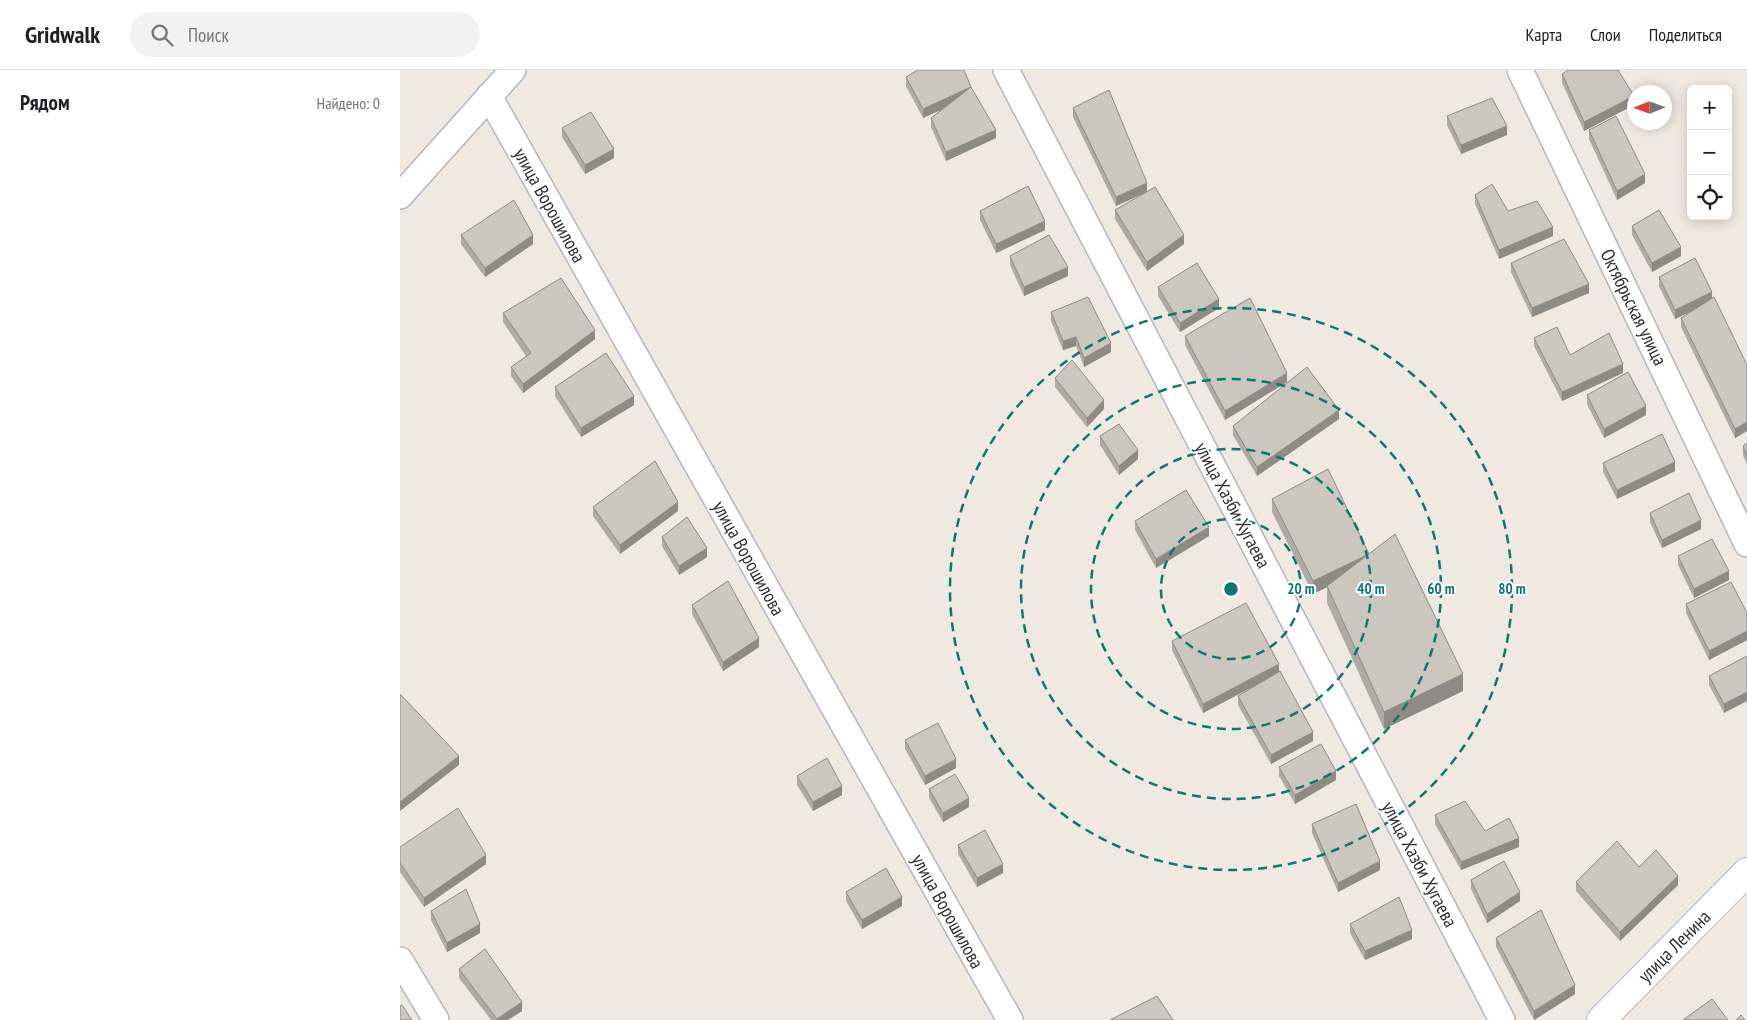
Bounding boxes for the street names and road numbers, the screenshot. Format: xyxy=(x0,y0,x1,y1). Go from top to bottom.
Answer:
street label: улица Ворошилова xyxy=(509,143,591,267)
street label: Октябрьская улица xyxy=(1595,245,1673,369)
street label: улица Хазби Хугаева xyxy=(1190,438,1276,572)
street label: улица Ворошилова xyxy=(708,496,790,620)
street label: улица Хазби Хугаева xyxy=(1377,797,1463,931)
street label: улица Ворошилова xyxy=(907,849,989,973)
street label: улица Ленина xyxy=(1633,905,1715,987)

